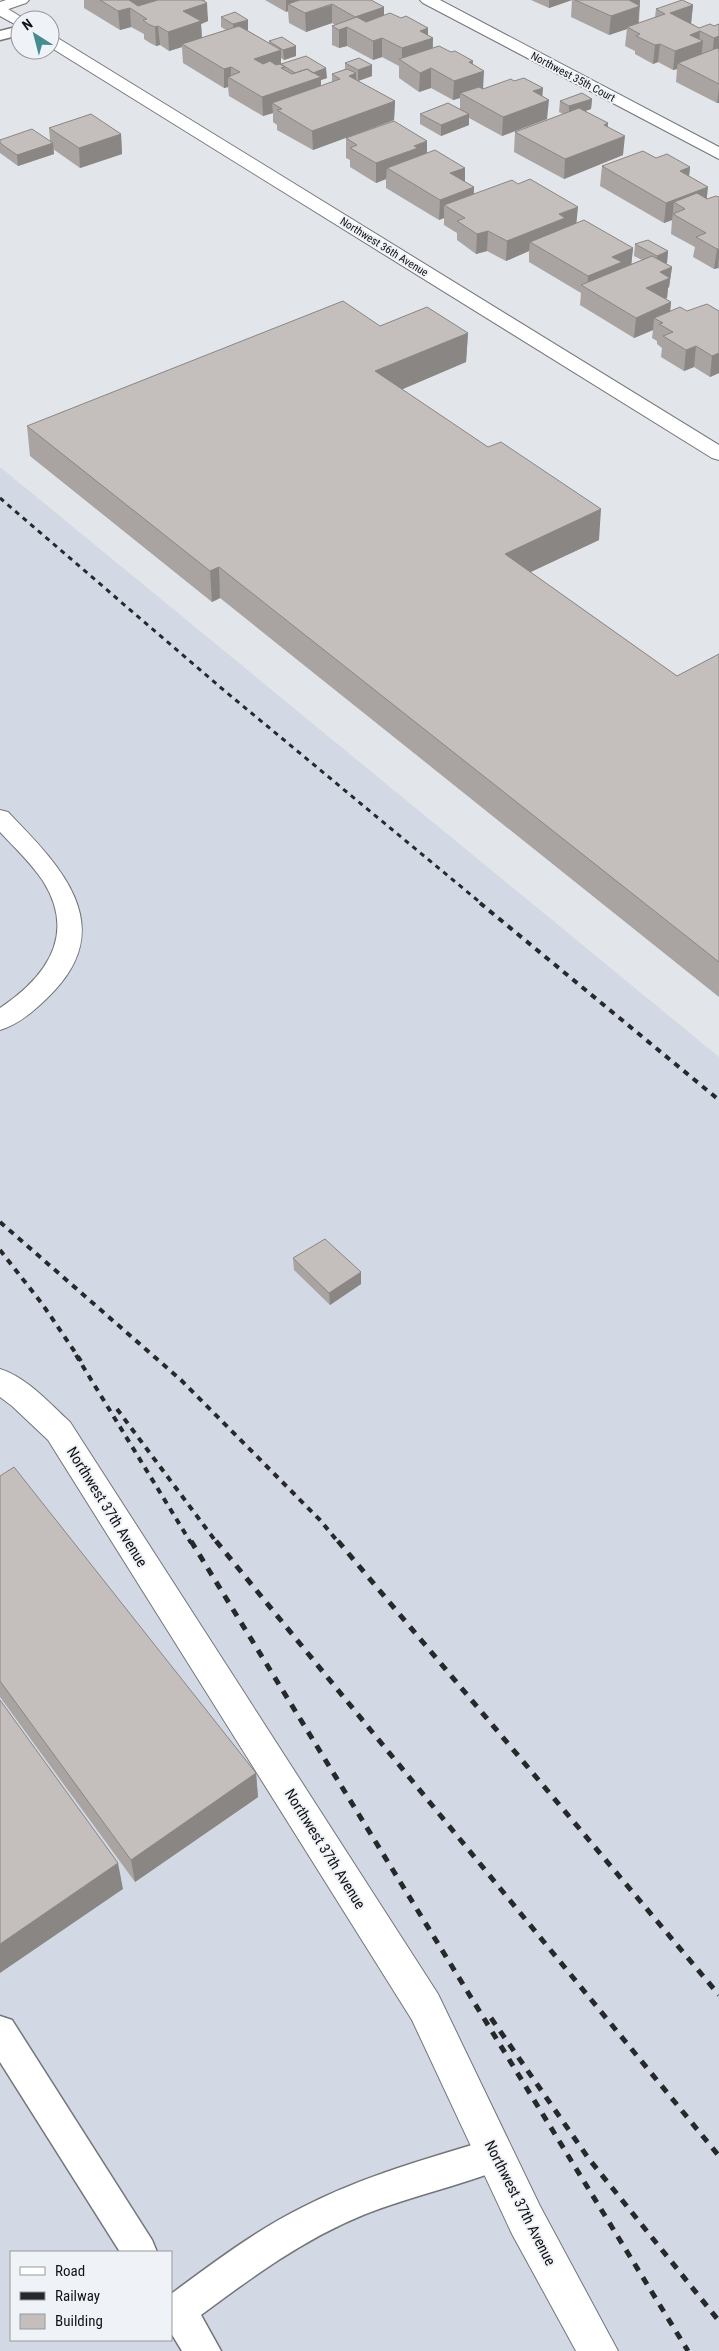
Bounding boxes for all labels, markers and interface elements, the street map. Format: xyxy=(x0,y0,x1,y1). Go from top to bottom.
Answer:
north arrow xyxy=(10,10,60,60)
text: N xyxy=(19,15,36,33)
street label: Northwest 35th Court xyxy=(529,49,617,105)
street label: Northwest 36th Avenue xyxy=(338,215,430,279)
street label: Northwest 37th Avenue xyxy=(63,1444,151,1570)
street label: Northwest 37th Avenue xyxy=(281,1786,369,1912)
street label: Northwest 37th Avenue xyxy=(481,2137,559,2269)
legend xyxy=(10,2251,172,2341)
text: Road xyxy=(55,2262,85,2280)
text: Railway xyxy=(55,2287,100,2305)
text: Building xyxy=(55,2312,103,2330)

